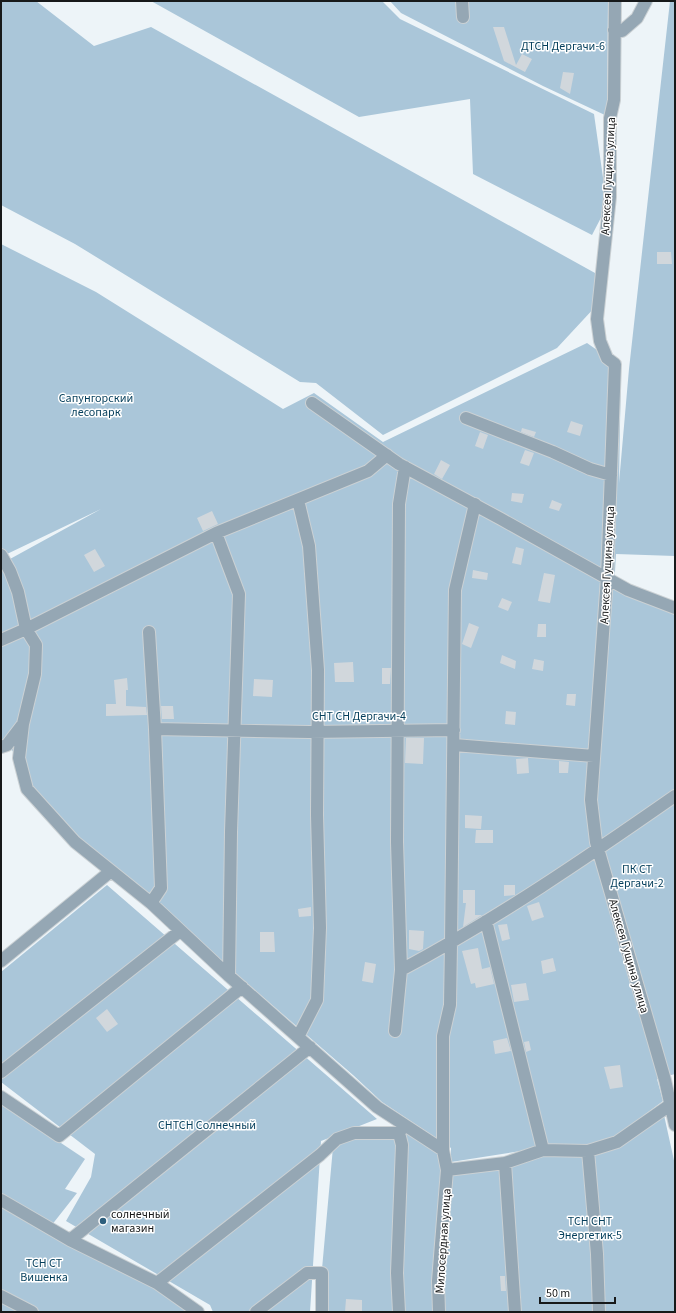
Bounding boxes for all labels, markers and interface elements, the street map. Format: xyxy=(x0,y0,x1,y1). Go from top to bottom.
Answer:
park label: ДТСН Дергачи-6 xyxy=(521,38,605,55)
street label: Алексея Гущина улица xyxy=(597,117,620,235)
park label: Сапунгорский лесопарк xyxy=(59,390,133,421)
street label: Алексея Гущина улица xyxy=(596,506,619,624)
park label: СНТ СН Дергачи-4 xyxy=(312,708,406,725)
park label: ПК СТ Дергачи-2 xyxy=(610,861,664,892)
street label: Алексея Гущина улица xyxy=(604,897,653,1015)
park label: СНТСН Солнечный xyxy=(158,1117,256,1134)
street label: Милосердная улица xyxy=(431,1188,456,1294)
place label: солнечный магазин xyxy=(111,1206,170,1237)
park label: ТСН СНТ Энергетик-5 xyxy=(558,1213,622,1244)
marker: солнечный магазин xyxy=(98,1216,108,1226)
park label: ТСН СТ Вишенка xyxy=(20,1255,68,1286)
scale bar xyxy=(540,1279,615,1305)
text: 50 m xyxy=(546,1285,570,1302)

